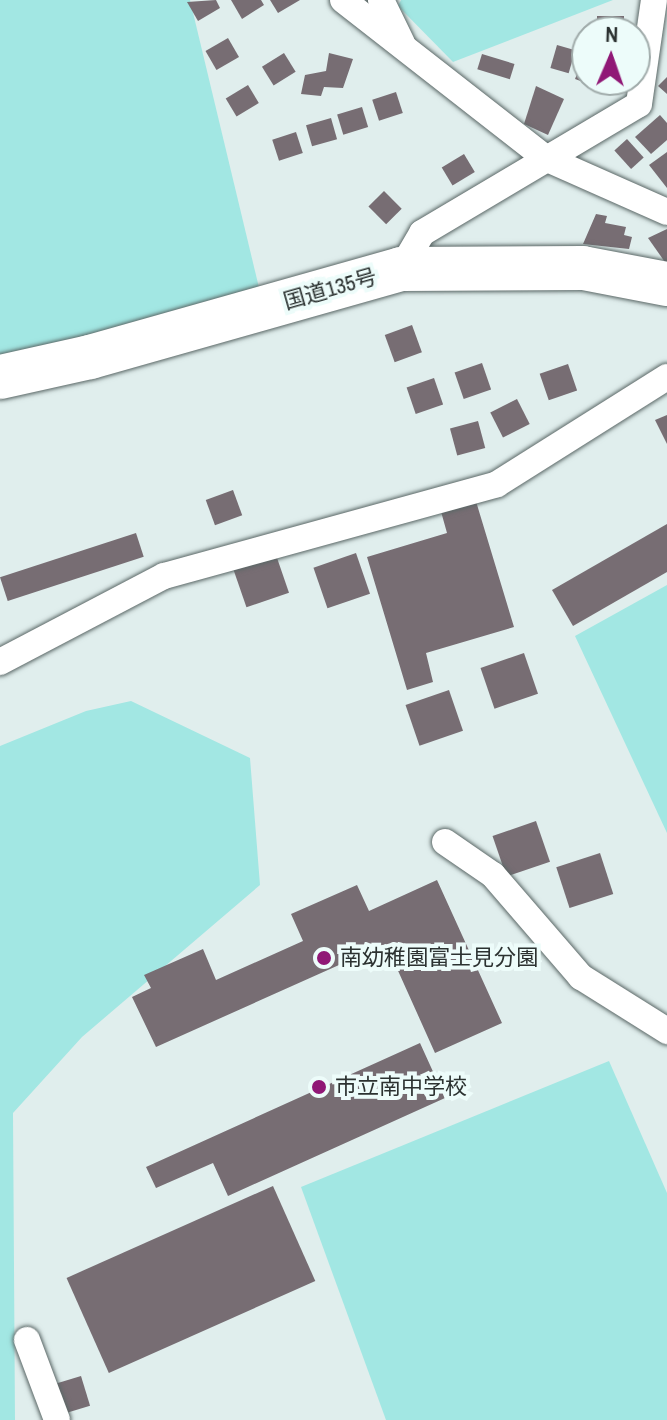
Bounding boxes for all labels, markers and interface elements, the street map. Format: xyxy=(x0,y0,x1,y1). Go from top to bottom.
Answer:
north arrow xyxy=(571,16,651,96)
text: N xyxy=(605,19,619,49)
street label: 国道135号 xyxy=(280,263,380,315)
place label: 南幼稚園富士見分園 xyxy=(340,945,538,971)
marker: 南幼稚園富士見分園 xyxy=(315,949,333,967)
place label: 市立南中学校 xyxy=(335,1074,467,1100)
marker: 市立南中学校 xyxy=(310,1078,328,1096)

